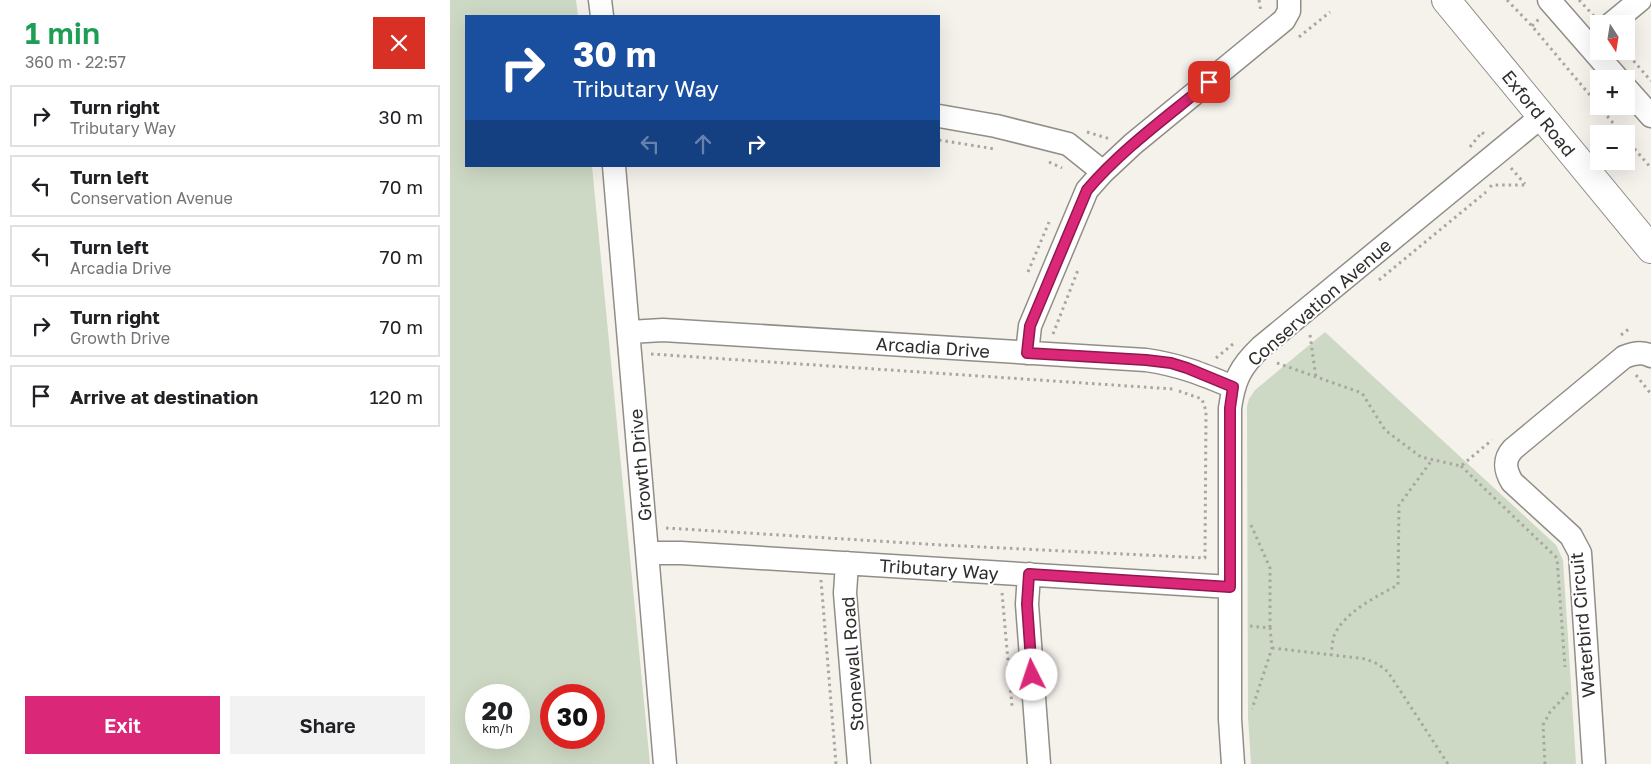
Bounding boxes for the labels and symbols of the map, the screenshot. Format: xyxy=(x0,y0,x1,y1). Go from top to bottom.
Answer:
north arrow xyxy=(1590,15,1635,60)
pin xyxy=(1188,61,1230,103)
street label: Exford Road xyxy=(1498,65,1580,161)
street label: Conservation Avenue xyxy=(1243,234,1395,370)
street label: Arcadia Drive xyxy=(875,332,991,362)
street label: Growth Drive xyxy=(624,408,656,522)
street label: Waterbird Circuit xyxy=(1565,551,1599,699)
street label: Tributary Way xyxy=(879,554,999,584)
street label: Stonewall Road xyxy=(836,596,868,732)
position arrow xyxy=(1005,648,1057,700)
speed limit sign: 30 xyxy=(540,684,605,749)

